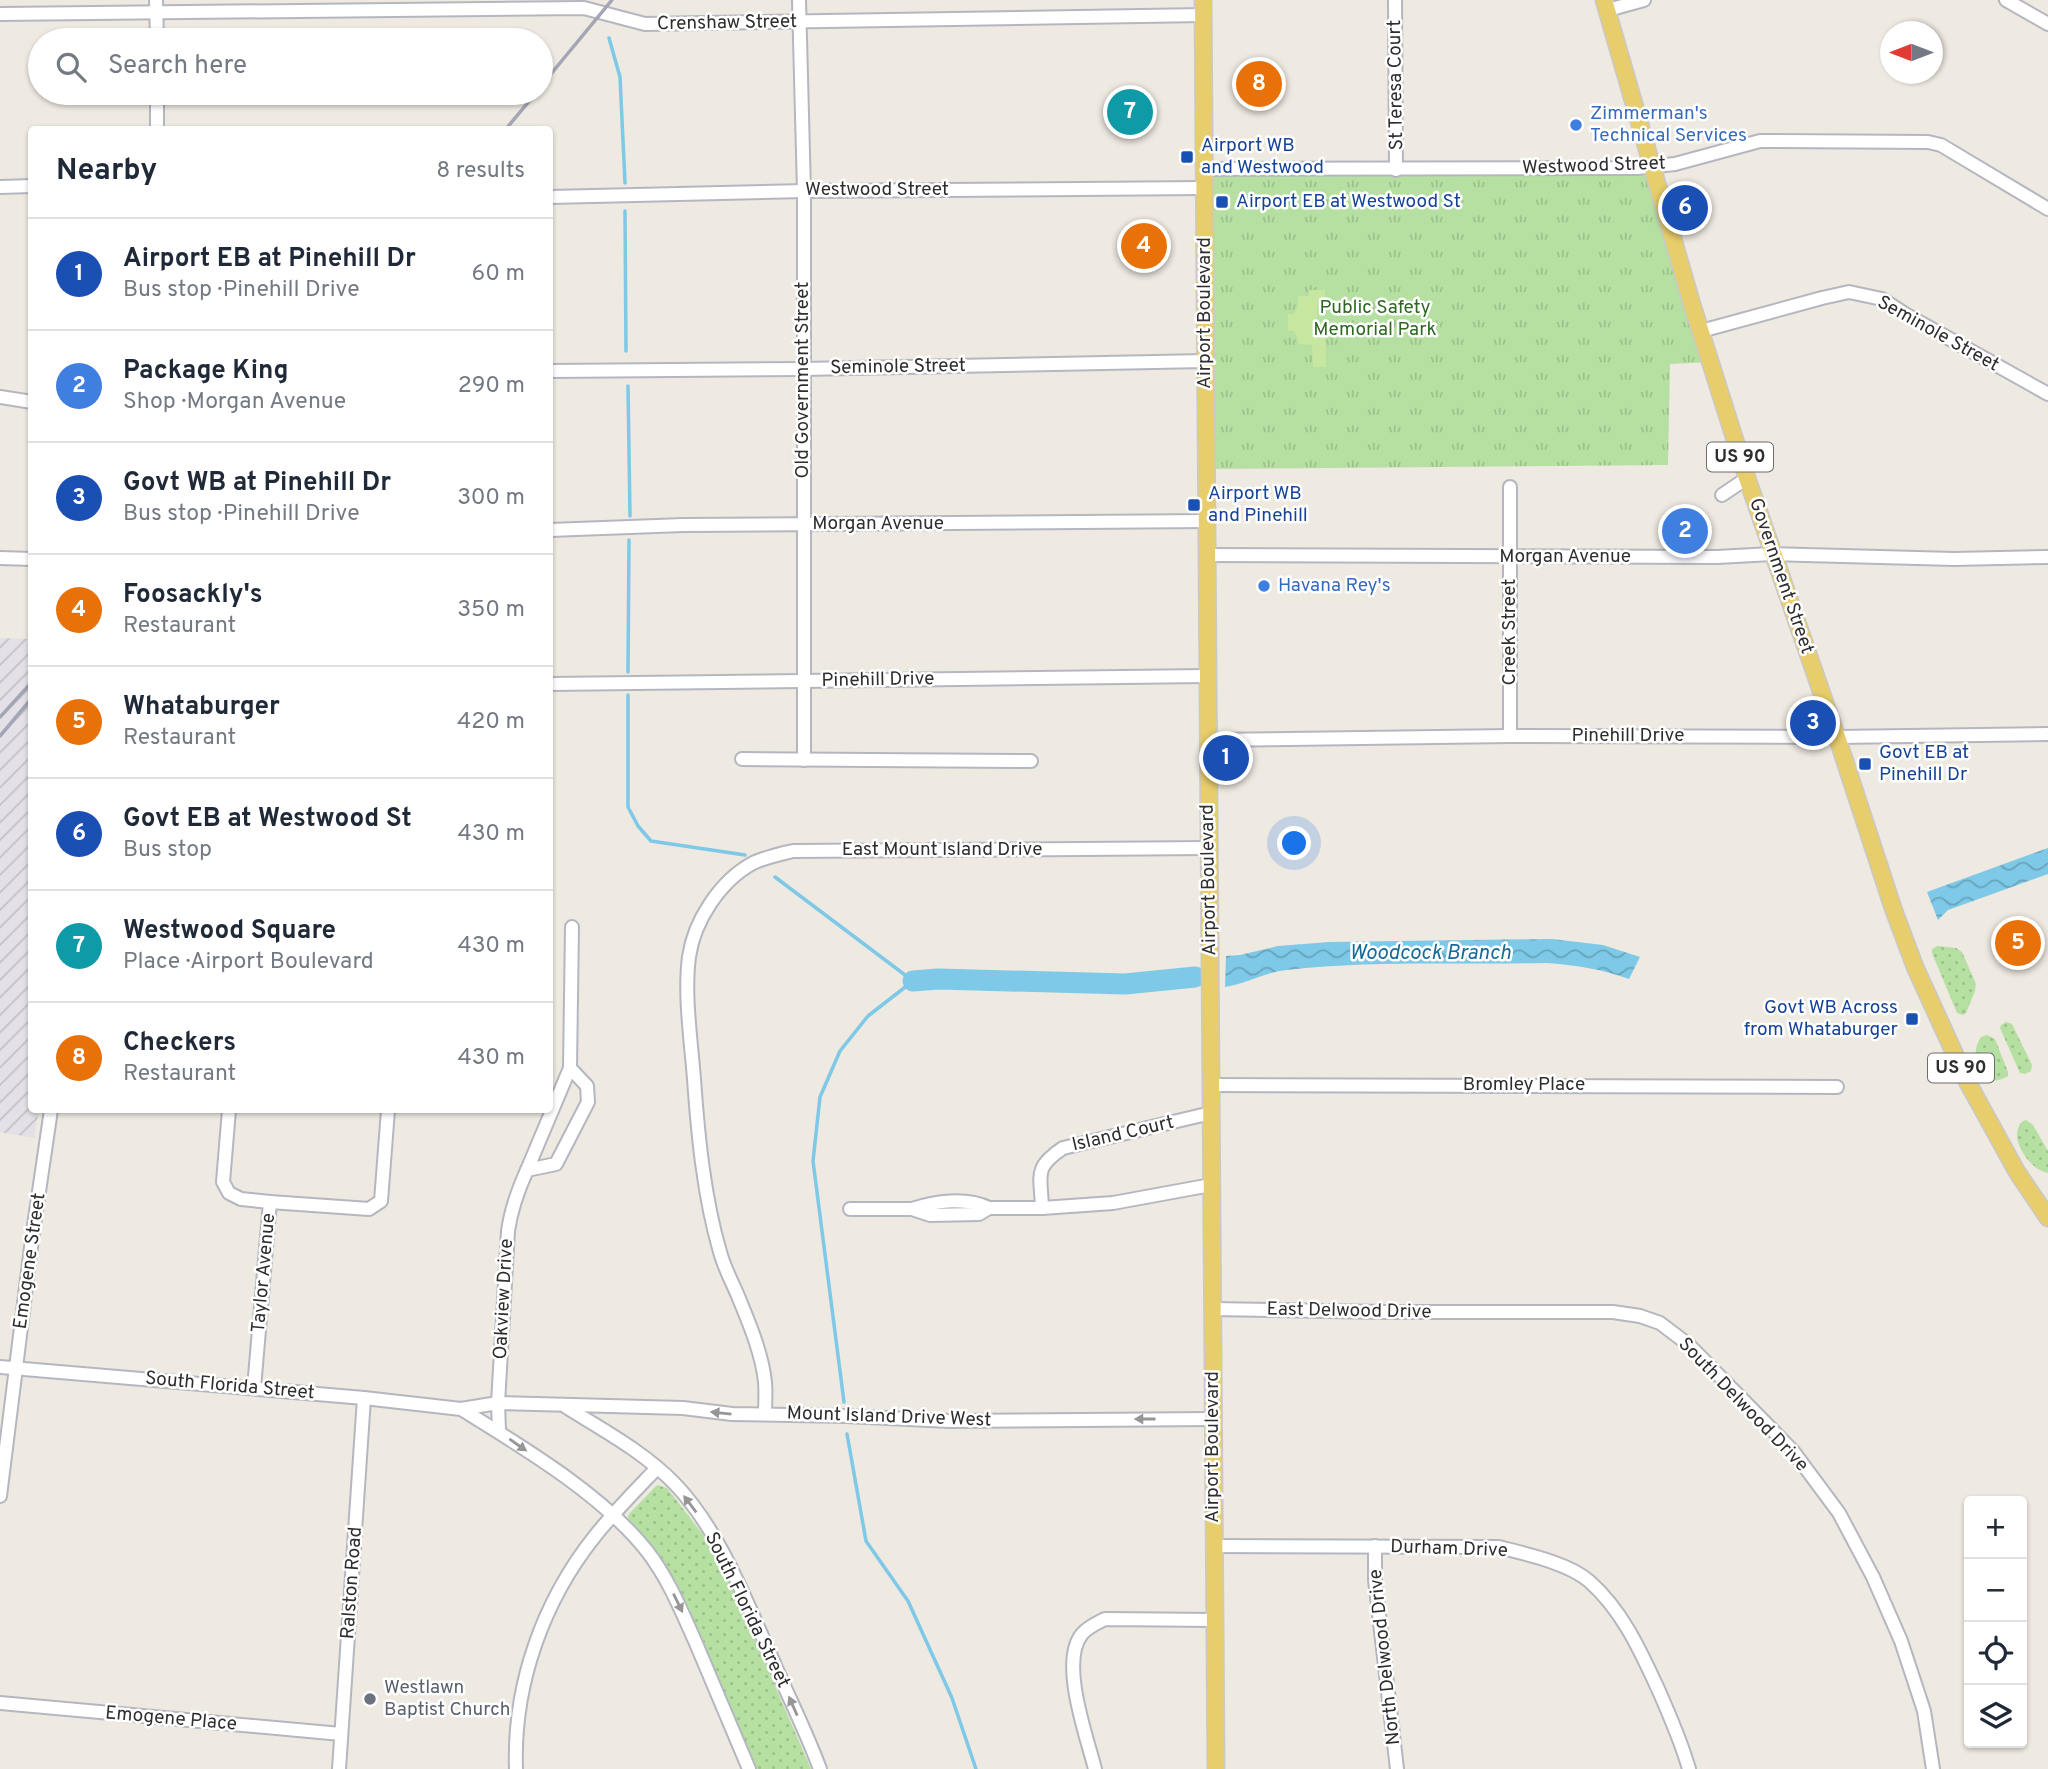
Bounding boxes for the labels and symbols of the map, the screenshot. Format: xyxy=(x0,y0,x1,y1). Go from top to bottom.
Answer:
street label: Crenshaw Street xyxy=(657,10,797,36)
street label: St Teresa Court xyxy=(1383,19,1409,151)
north arrow xyxy=(1880,21,1943,84)
pin: 8 xyxy=(1236,58,1282,110)
pin: 7 xyxy=(1107,86,1153,138)
place label: Zimmerman's Technical Services xyxy=(1590,102,1747,148)
marker: Zimmerman's Technical Services xyxy=(1568,117,1584,133)
place label: Airport WB and Westwood xyxy=(1201,134,1324,180)
marker: Airport WB and Westwood xyxy=(1179,149,1195,165)
street label: Westwood Street xyxy=(1522,151,1666,181)
street label: Westwood Street xyxy=(805,178,949,202)
pin: 6 xyxy=(1662,182,1708,234)
place label: Airport EB at Westwood St xyxy=(1236,190,1461,214)
marker: Airport EB at Westwood St xyxy=(1214,194,1230,210)
pin: 4 xyxy=(1121,220,1167,272)
street label: Airport Boulevard xyxy=(1193,237,1217,389)
street label: Old Government Street xyxy=(791,281,815,479)
street label: Seminole Street xyxy=(1873,291,2003,377)
park label: Public Safety Memorial Park xyxy=(1313,296,1437,342)
street label: Seminole Street xyxy=(830,354,966,380)
road number: US 90 xyxy=(1707,443,1773,472)
place label: Airport WB and Pinehill xyxy=(1208,482,1308,528)
street label: Government Street xyxy=(1743,495,1819,657)
marker: Airport WB and Pinehill xyxy=(1186,497,1202,513)
pin: 2 xyxy=(1662,505,1708,557)
street label: Morgan Avenue xyxy=(812,512,944,536)
street label: Morgan Avenue xyxy=(1499,545,1631,569)
place label: Havana Rey's xyxy=(1278,574,1391,598)
marker: Havana Rey's xyxy=(1256,578,1272,594)
street label: Creek Street xyxy=(1498,579,1522,685)
street label: Pinehill Drive xyxy=(821,667,935,693)
pin: 3 xyxy=(1790,697,1836,749)
street label: Pinehill Drive xyxy=(1572,724,1684,748)
pin: 1 xyxy=(1203,732,1249,784)
place label: Govt EB at Pinehill Dr xyxy=(1879,741,1969,787)
marker: Govt EB at Pinehill Dr xyxy=(1857,756,1873,772)
street label: Airport Boulevard xyxy=(1196,804,1222,956)
your location xyxy=(1277,826,1311,860)
street label: East Mount Island Drive xyxy=(842,838,1042,862)
pin: 5 xyxy=(1995,917,2041,969)
water label: Woodcock Branch xyxy=(1349,940,1511,967)
place label: Govt WB Across from Whataburger xyxy=(1744,996,1899,1042)
marker: Govt WB Across from Whataburger xyxy=(1904,1011,1920,1027)
road number: US 90 xyxy=(1928,1054,1994,1083)
street label: Bromley Place xyxy=(1463,1073,1585,1097)
street label: Island Court xyxy=(1070,1111,1176,1157)
street label: Emogene Street xyxy=(9,1191,51,1331)
street label: Taylor Avenue xyxy=(247,1212,281,1334)
street label: Oakview Drive xyxy=(489,1238,519,1360)
street label: East Delwood Drive xyxy=(1266,1298,1432,1324)
street label: South Delwood Drive xyxy=(1673,1333,1813,1477)
street label: South Florida Street xyxy=(144,1367,316,1405)
street label: Airport Boulevard xyxy=(1201,1371,1225,1523)
street label: Mount Island Drive West xyxy=(786,1401,992,1433)
one-way arrow xyxy=(710,1407,732,1418)
one-way arrow xyxy=(1133,1414,1155,1425)
one-way arrow xyxy=(509,1438,527,1452)
one-way arrow xyxy=(684,1495,698,1513)
street label: Ralston Road xyxy=(336,1526,368,1640)
street label: South Florida Street xyxy=(699,1528,795,1692)
street label: Durham Drive xyxy=(1390,1535,1508,1563)
street label: North Delwood Drive xyxy=(1364,1568,1406,1746)
one-way arrow xyxy=(672,1593,683,1613)
place label: Westlawn Baptist Church xyxy=(384,1676,510,1722)
marker: Westlawn Baptist Church xyxy=(362,1691,378,1707)
one-way arrow xyxy=(787,1696,799,1716)
street label: Emogene Place xyxy=(104,1701,238,1737)

